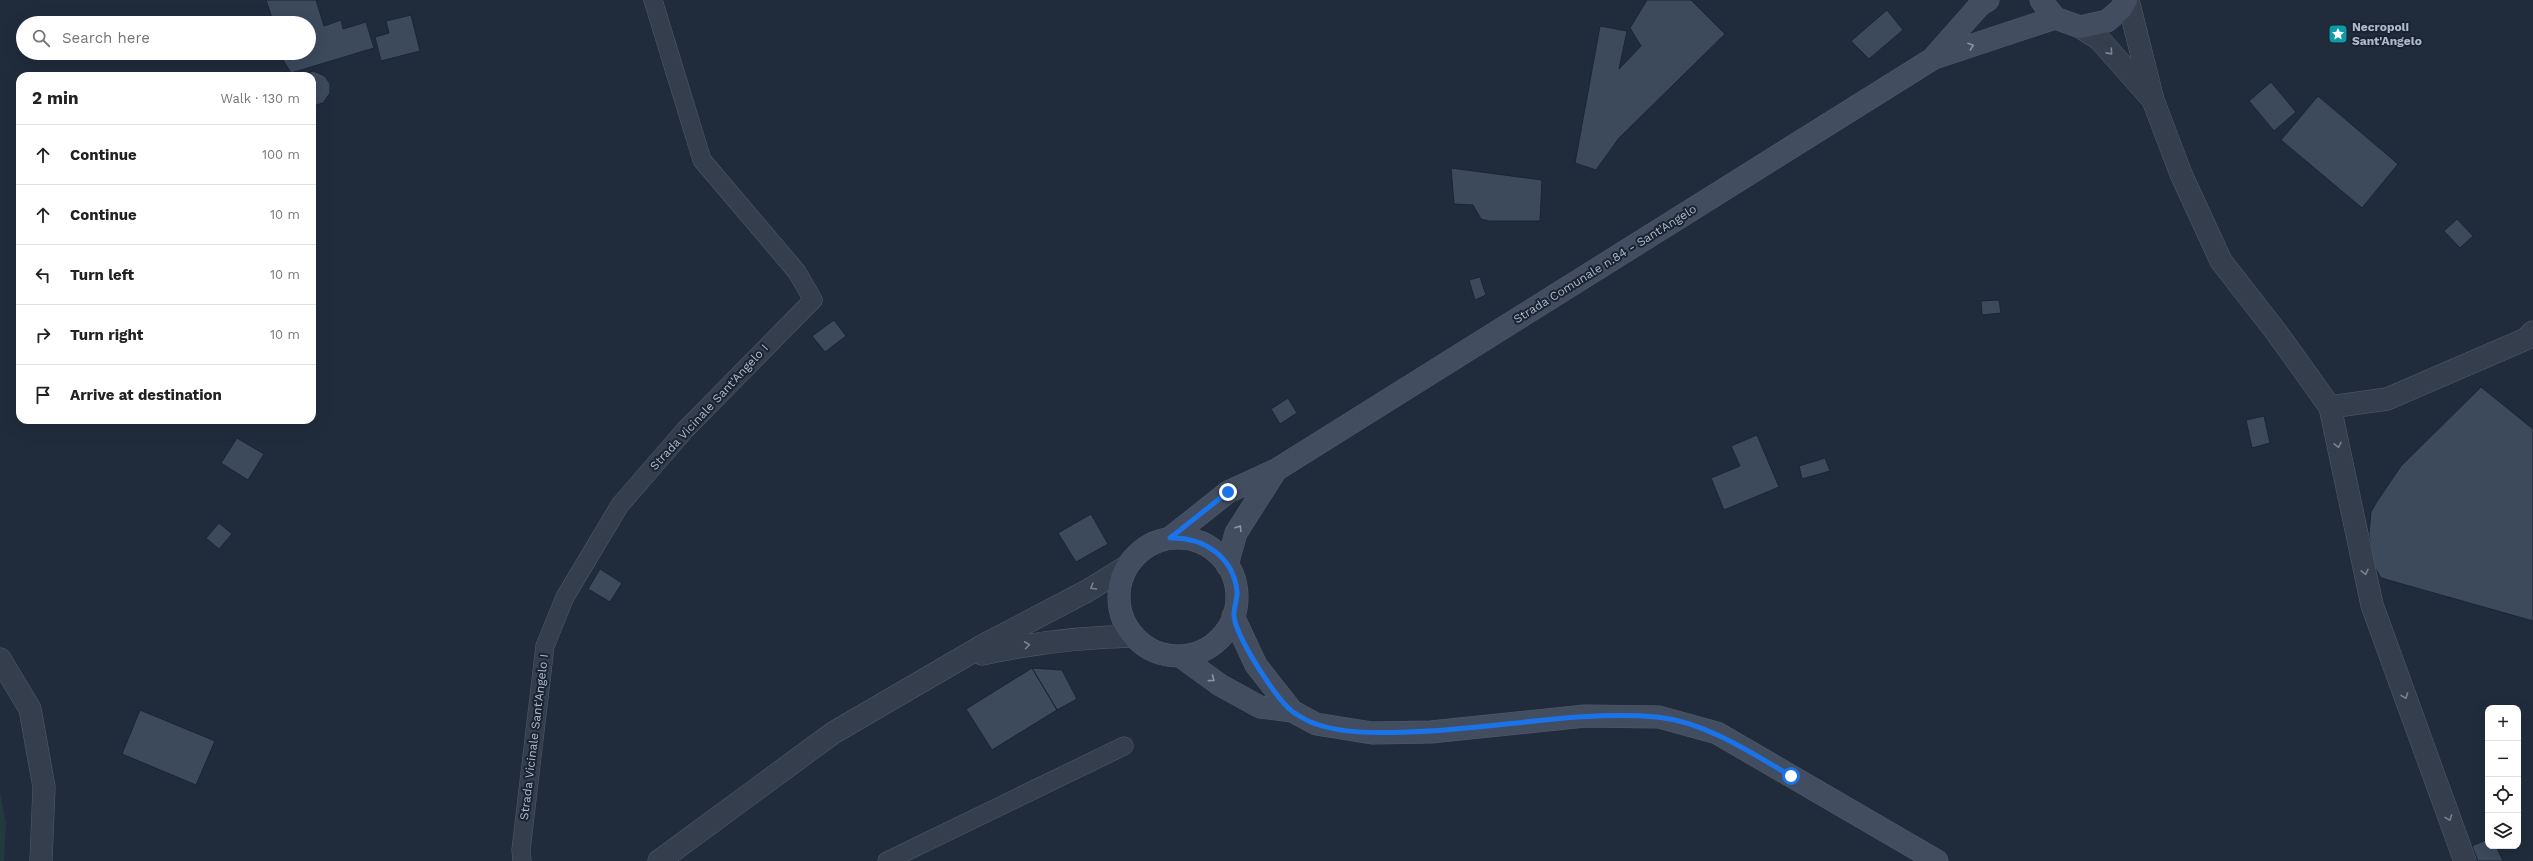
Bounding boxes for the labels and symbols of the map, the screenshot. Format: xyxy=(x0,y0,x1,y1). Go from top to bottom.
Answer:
place label: Necropoli Sant'Angelo xyxy=(2352,20,2422,48)
place icon: Necropoli Sant'Angelo xyxy=(2327,23,2349,45)
one-way arrow xyxy=(1967,42,1974,51)
one-way arrow xyxy=(2105,47,2113,55)
street label: Strada Comunale n.84 - Sant'Angelo xyxy=(1511,202,1699,326)
street label: Strada Vicinale Sant'Angelo I xyxy=(647,341,771,473)
one-way arrow xyxy=(2333,442,2341,449)
route end xyxy=(1219,483,1237,501)
one-way arrow xyxy=(1235,525,1242,532)
one-way arrow xyxy=(2361,569,2369,576)
one-way arrow xyxy=(1090,583,1097,590)
one-way arrow xyxy=(1024,641,1030,650)
street label: Strada Vicinale Sant'Angelo I xyxy=(517,653,551,821)
one-way arrow xyxy=(1207,674,1214,681)
one-way arrow xyxy=(2400,693,2409,700)
route start xyxy=(1782,767,1800,785)
one-way arrow xyxy=(2445,815,2453,822)

